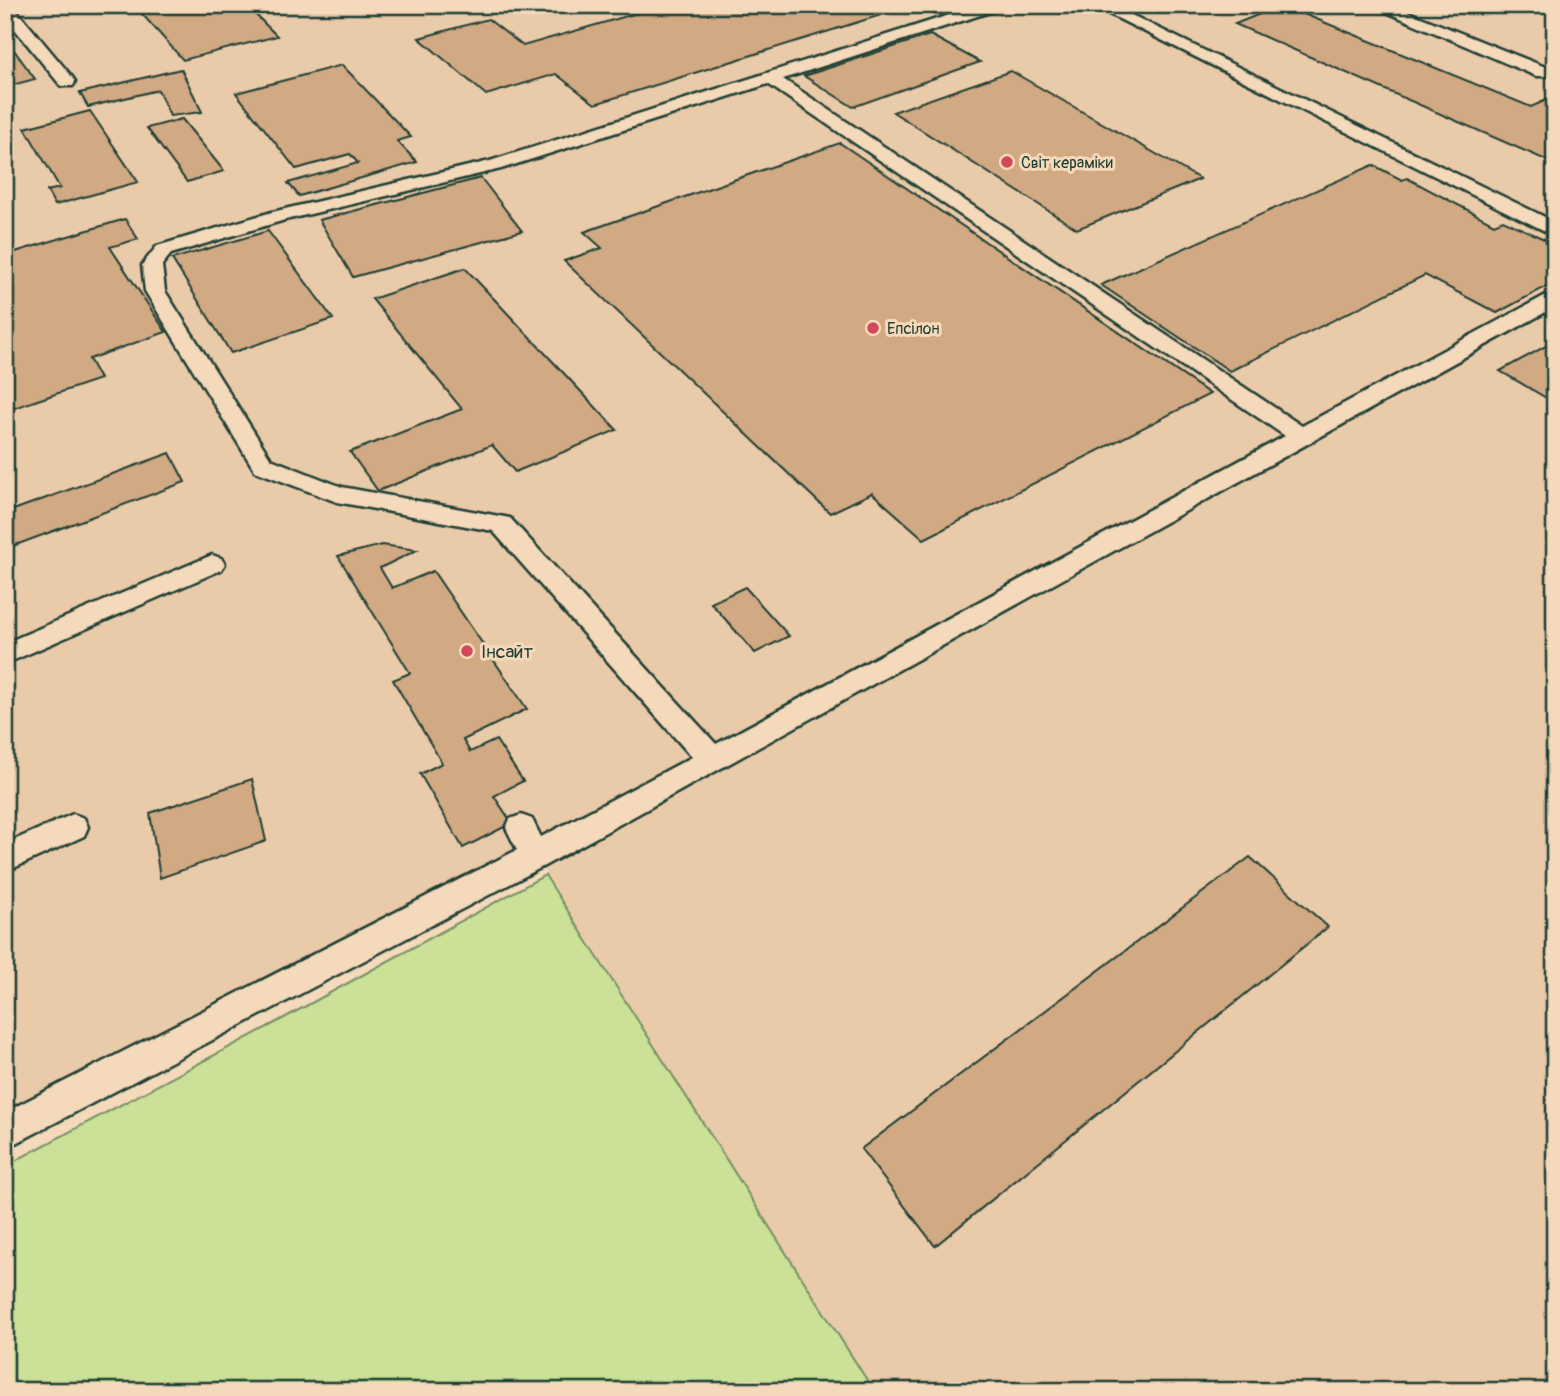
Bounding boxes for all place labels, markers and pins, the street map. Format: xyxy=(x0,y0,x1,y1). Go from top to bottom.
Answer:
place label: Світ кераміки xyxy=(1021,153,1113,173)
marker: Світ кераміки xyxy=(999,154,1015,170)
place label: Епсілон xyxy=(887,319,939,339)
marker: Епсілон xyxy=(865,320,881,336)
place label: Інсайт xyxy=(481,640,533,664)
marker: Інсайт xyxy=(459,643,475,659)

